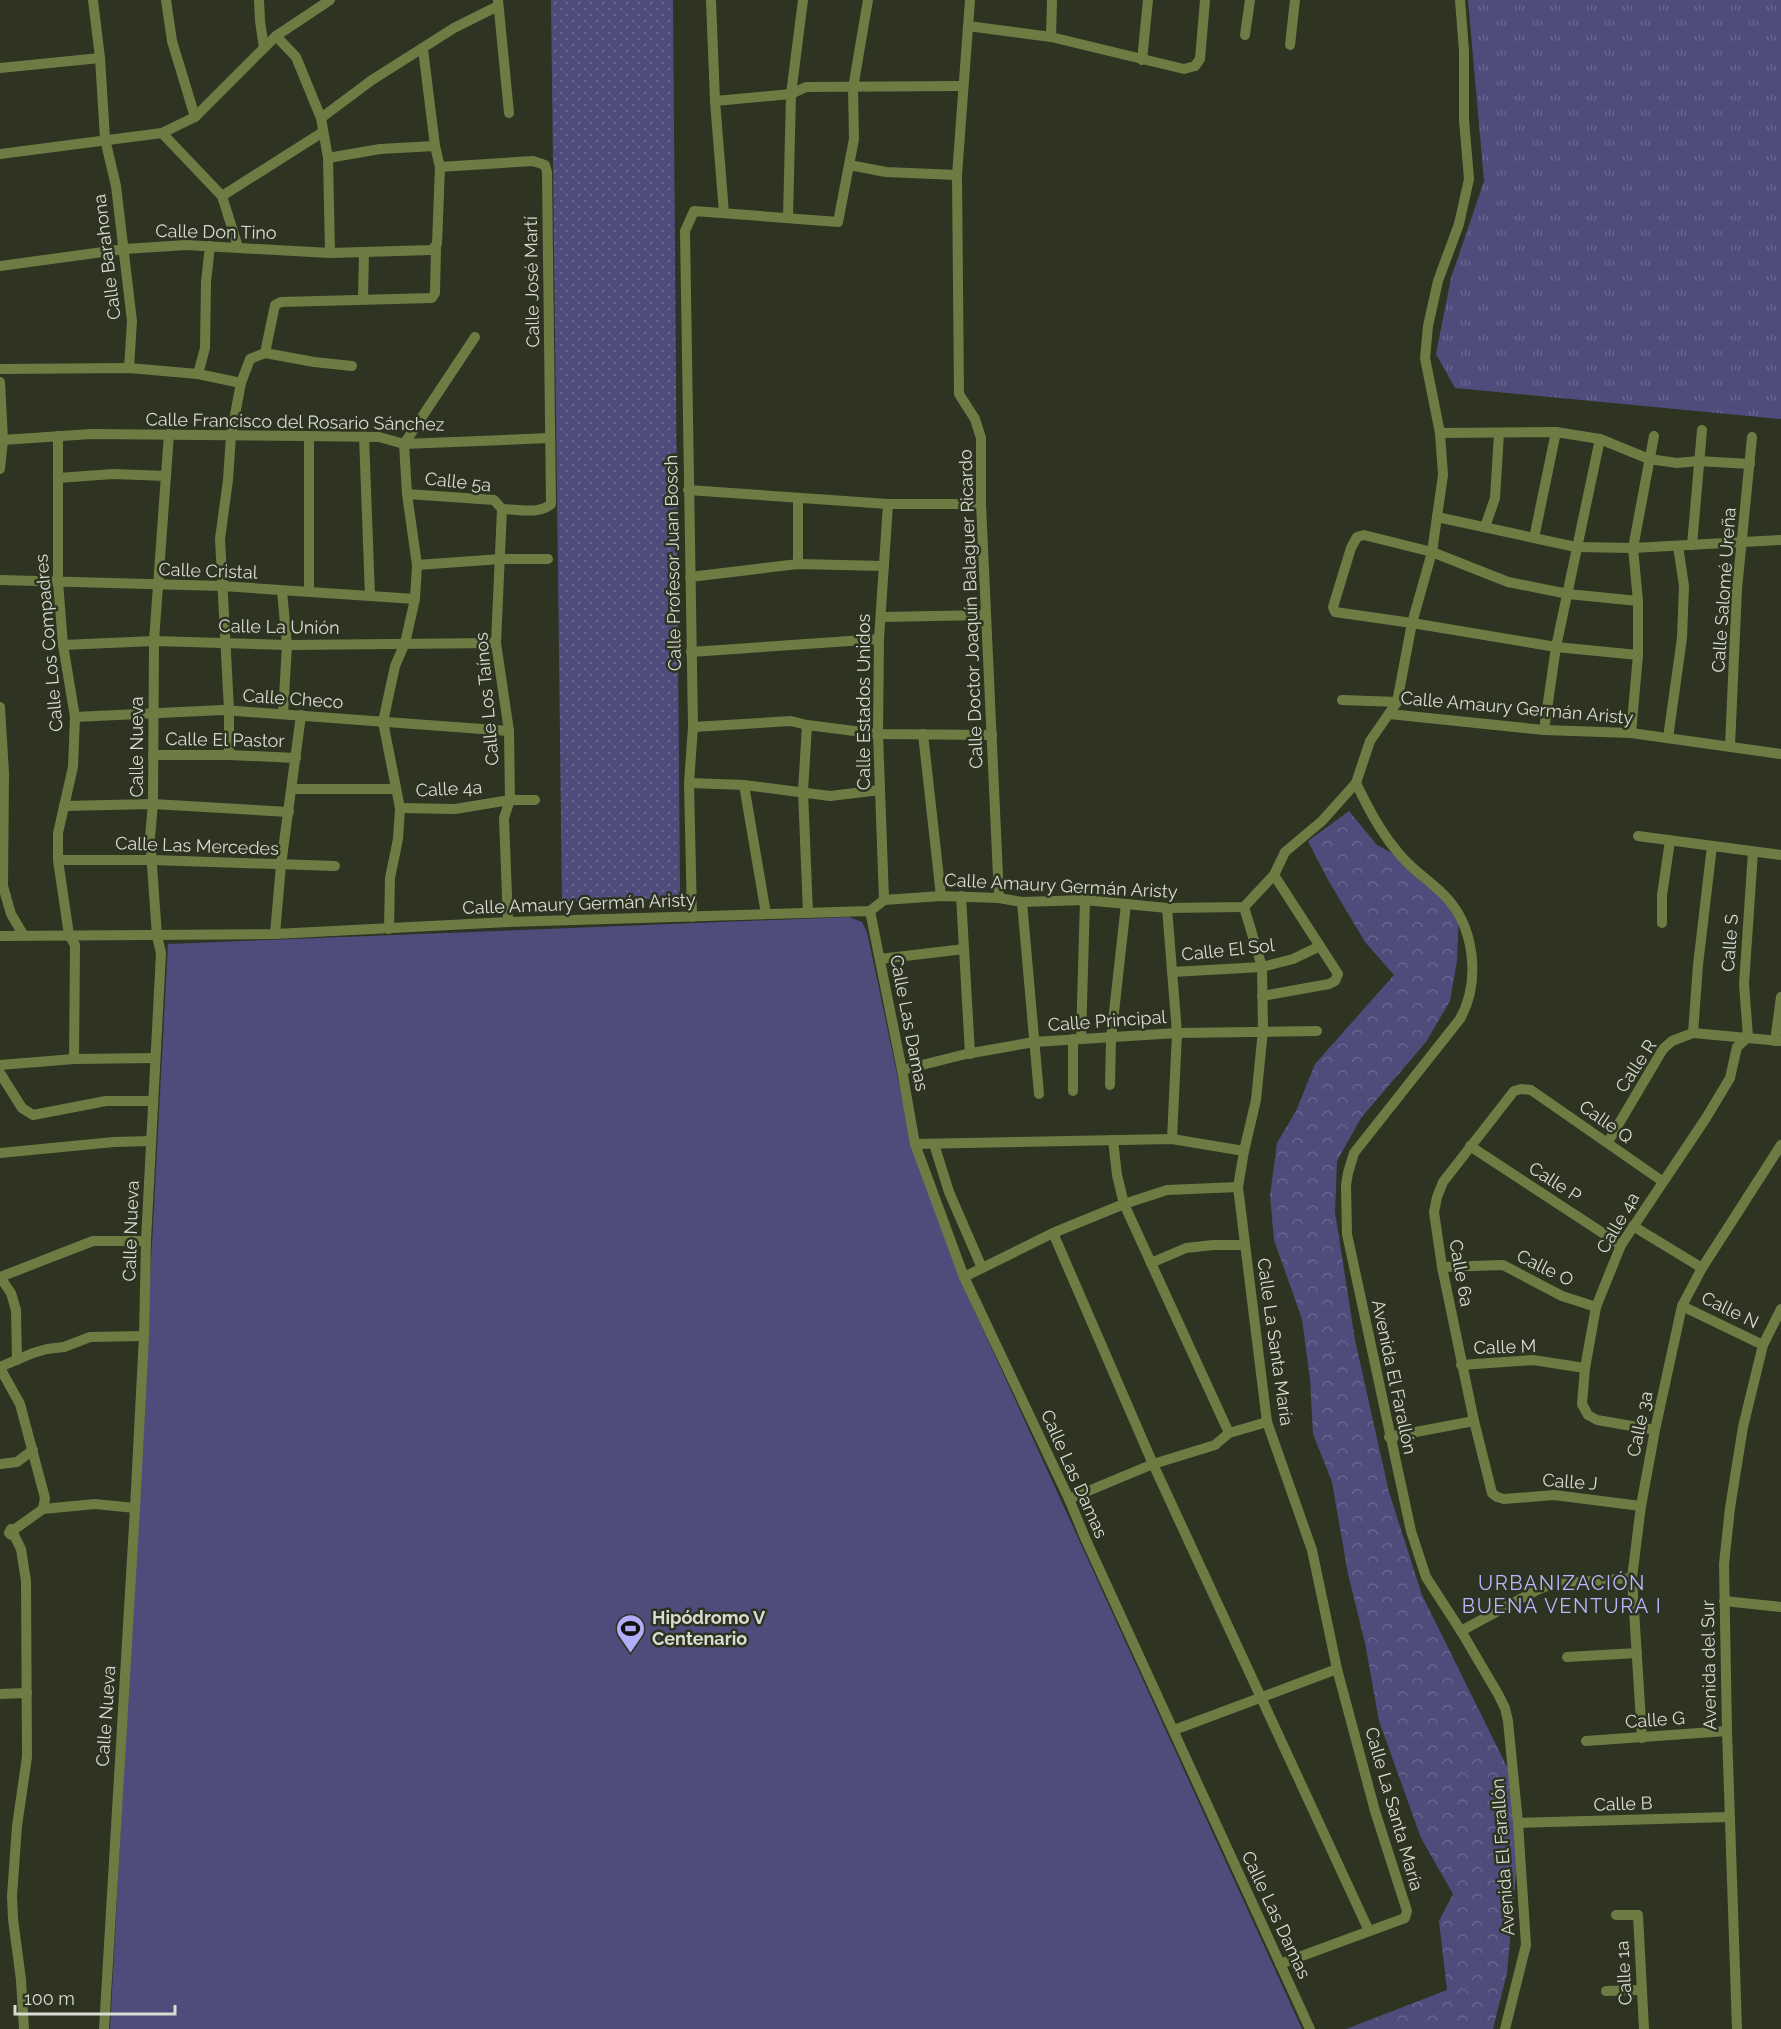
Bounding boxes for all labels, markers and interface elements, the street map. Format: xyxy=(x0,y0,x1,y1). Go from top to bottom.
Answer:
street label: Calle Barahona xyxy=(88,193,125,321)
street label: Calle José Martí xyxy=(520,216,543,348)
street label: Calle Don Tino xyxy=(155,220,277,243)
street label: Calle Francisco del Rosario Sánchez xyxy=(145,408,445,435)
street label: Calle Doctor Joaquín Balaguer Ricardo xyxy=(954,449,987,769)
street label: Calle Profesor Juan Bosch xyxy=(660,455,685,671)
street label: Calle 5a xyxy=(424,468,492,495)
street label: Calle Salomé Ureña xyxy=(1707,507,1740,673)
street label: Calle Los Compadres xyxy=(30,553,67,733)
street label: Calle Cristal xyxy=(158,558,258,583)
street label: Calle Estados Unidos xyxy=(853,614,874,790)
street label: Calle La Unión xyxy=(218,615,340,638)
street label: Calle Los Taínos xyxy=(470,631,503,767)
street label: Calle Checo xyxy=(242,685,344,713)
street label: Calle Amaury Germán Aristy xyxy=(1400,687,1634,728)
street label: Calle Nueva xyxy=(126,696,147,798)
street label: Calle El Pastor xyxy=(165,728,286,751)
street label: Calle 4a xyxy=(415,776,483,801)
street label: Calle Las Mercedes xyxy=(115,832,280,859)
street label: Calle Amaury Germán Aristy xyxy=(944,869,1178,902)
street label: Calle Amaury Germán Aristy xyxy=(462,889,696,918)
street label: Calle S xyxy=(1717,913,1742,973)
street label: Calle El Sol xyxy=(1180,934,1276,965)
street label: Calle Las Damas xyxy=(886,953,933,1093)
street label: Calle Principal xyxy=(1047,1006,1167,1035)
street label: Calle R xyxy=(1611,1035,1661,1096)
street label: Calle Q xyxy=(1575,1096,1637,1148)
street label: Calle P xyxy=(1525,1157,1585,1206)
street label: Calle Nueva xyxy=(118,1180,143,1282)
street label: Calle 4a xyxy=(1592,1189,1643,1257)
street label: Calle 6a xyxy=(1445,1238,1478,1308)
street label: Calle O xyxy=(1513,1245,1577,1290)
street label: Calle La Santa María xyxy=(1253,1257,1298,1427)
street label: Calle N xyxy=(1698,1287,1762,1332)
street label: Avenida El Farallón xyxy=(1368,1298,1421,1456)
street label: Calle M xyxy=(1473,1335,1537,1358)
street label: Calle 3a xyxy=(1622,1389,1657,1459)
street label: Calle Las Damas xyxy=(1037,1406,1112,1542)
street label: Calle J xyxy=(1542,1469,1598,1494)
district label: URBANIZACIÓN BUENA VENTURA I xyxy=(1462,1571,1662,1618)
street label: Avenida del Sur xyxy=(1697,1599,1720,1730)
place label: Hipódromo V Centenario xyxy=(652,1607,766,1649)
sports icon: Hipódromo V Centenario xyxy=(615,1612,647,1654)
street label: Calle Nueva xyxy=(91,1665,120,1767)
street label: Calle G xyxy=(1624,1707,1686,1732)
street label: Calle La Santa María xyxy=(1361,1725,1428,1893)
street label: Avenida El Farallón xyxy=(1487,1778,1518,1936)
street label: Calle B xyxy=(1593,1792,1653,1815)
street label: Calle Las Damas xyxy=(1238,1848,1315,1982)
street label: Calle 1a xyxy=(1611,1940,1636,2006)
scale bar xyxy=(15,1978,176,2016)
text: 100 m xyxy=(24,1988,75,2009)

